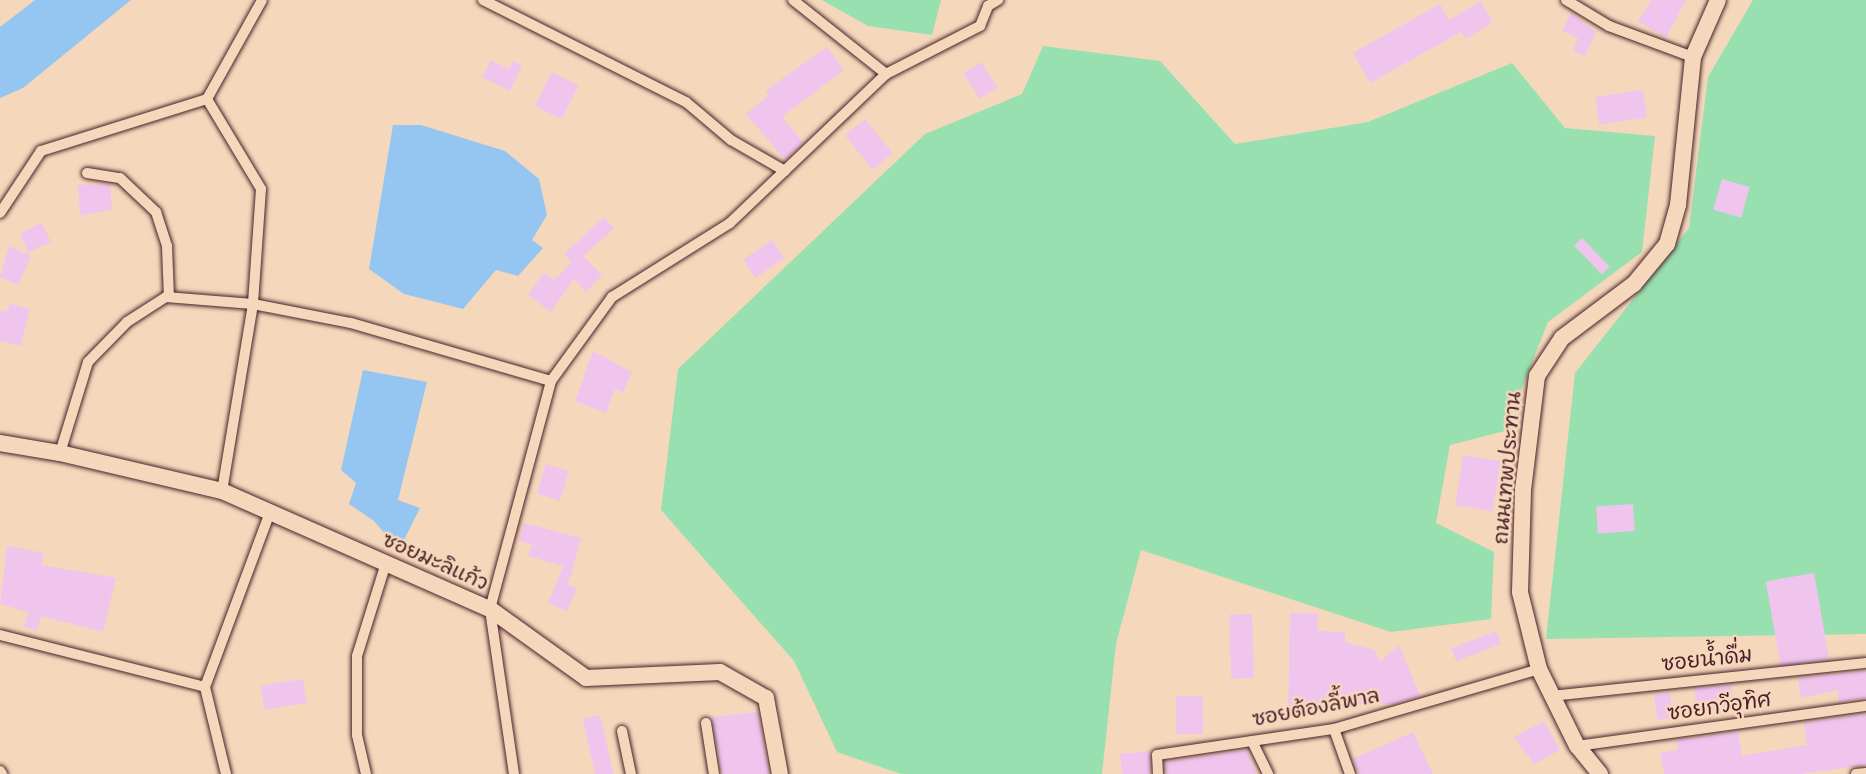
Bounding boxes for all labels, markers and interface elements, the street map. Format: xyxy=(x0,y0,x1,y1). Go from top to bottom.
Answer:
street label: ถนนเทพประทาน xyxy=(1489,390,1527,546)
street label: ซอยมะลิแก้ว xyxy=(378,527,492,597)
street label: ซอยน้ำดื่ม xyxy=(1660,643,1754,677)
street label: ซอยต้องลี้พาล xyxy=(1250,683,1382,733)
street label: ซอยกวีอุทิศ xyxy=(1666,687,1772,727)

